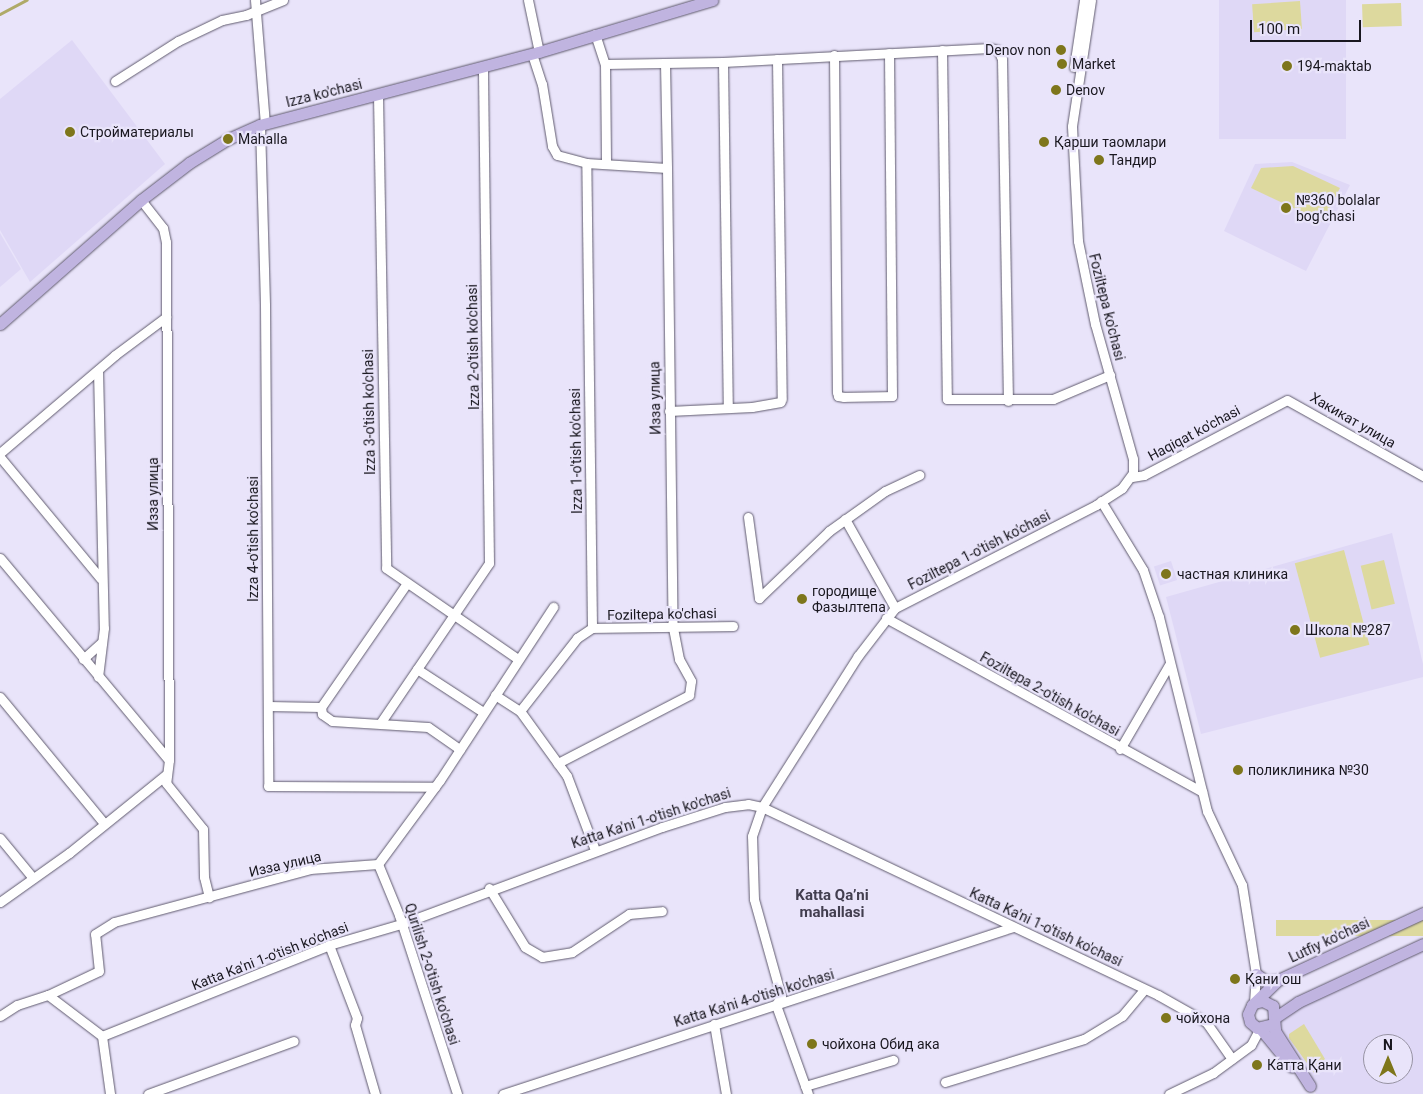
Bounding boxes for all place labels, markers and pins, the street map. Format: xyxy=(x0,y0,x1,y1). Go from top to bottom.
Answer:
place label: Denov non xyxy=(985,42,1051,58)
marker: Denov non xyxy=(1055,44,1067,56)
place label: Market xyxy=(1072,56,1116,72)
marker: Market xyxy=(1056,58,1068,70)
place label: 194-maktab xyxy=(1297,58,1372,74)
marker: 194-maktab xyxy=(1281,60,1293,72)
place label: Denov xyxy=(1066,82,1105,98)
marker: Denov xyxy=(1050,84,1062,96)
place label: Стройматериалы xyxy=(80,124,194,140)
marker: Стройматериалы xyxy=(64,126,76,138)
place label: Mahalla xyxy=(238,131,288,147)
marker: Mahalla xyxy=(222,133,234,145)
place label: Қарши таомлари xyxy=(1054,134,1166,150)
marker: Қарши таомлари xyxy=(1038,136,1050,148)
place label: Тандир xyxy=(1109,152,1157,168)
marker: Тандир xyxy=(1093,154,1105,166)
place label: №360 bolalar bog'chasi xyxy=(1296,192,1380,224)
marker: №360 bolalar bog'chasi xyxy=(1280,202,1292,214)
place label: частная клиника xyxy=(1177,566,1288,582)
marker: частная клиника xyxy=(1159,567,1173,581)
place label: городище Фазылтепа xyxy=(812,583,886,616)
marker: городище Фазылтепа xyxy=(796,593,808,605)
place label: Школа №287 xyxy=(1305,622,1391,638)
marker: Школа №287 xyxy=(1289,624,1301,636)
place label: поликлиника №30 xyxy=(1248,762,1369,778)
marker: поликлиника №30 xyxy=(1232,764,1244,776)
place label: Қани ош xyxy=(1245,971,1301,987)
marker: Қани ош xyxy=(1229,973,1241,985)
place label: чойхона xyxy=(1176,1010,1230,1026)
marker: чойхона xyxy=(1160,1012,1172,1024)
place label: чойхона Обид ака xyxy=(822,1036,940,1052)
marker: чойхона Обид ака xyxy=(806,1038,818,1050)
place label: Катта Қани xyxy=(1267,1057,1342,1073)
marker: Катта Қани xyxy=(1251,1059,1263,1071)

